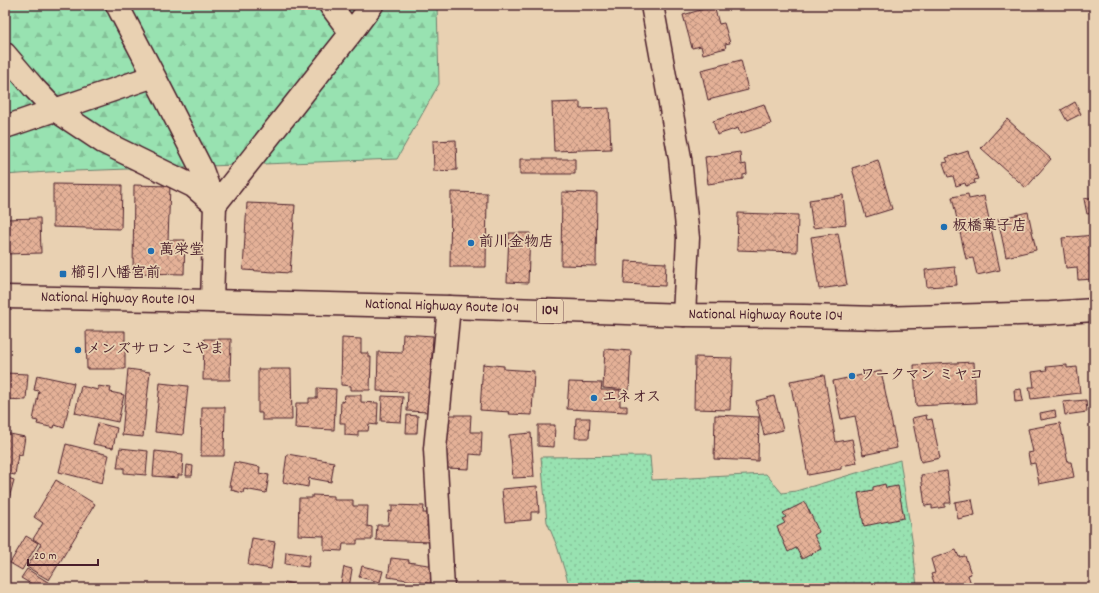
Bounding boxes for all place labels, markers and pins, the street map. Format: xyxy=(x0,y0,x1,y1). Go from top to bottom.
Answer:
place label: 板橋菓子店 xyxy=(952,216,1027,238)
marker: 板橋菓子店 xyxy=(939,222,949,232)
place label: 前川金物店 xyxy=(479,232,554,254)
marker: 前川金物店 xyxy=(466,238,476,248)
place label: 萬栄堂 xyxy=(159,240,204,262)
marker: 萬栄堂 xyxy=(146,246,156,256)
place label: 櫛引八幡宮前 xyxy=(71,263,161,285)
marker: 櫛引八幡宮前 xyxy=(58,269,68,279)
place label: メンズサロン こやま xyxy=(86,339,224,361)
marker: メンズサロン こやま xyxy=(73,345,83,355)
place label: ワークマン ミヤコ xyxy=(860,365,984,387)
marker: ワークマン ミヤコ xyxy=(847,371,857,381)
place label: エネオス xyxy=(602,387,661,409)
marker: エネオス xyxy=(589,393,599,403)

